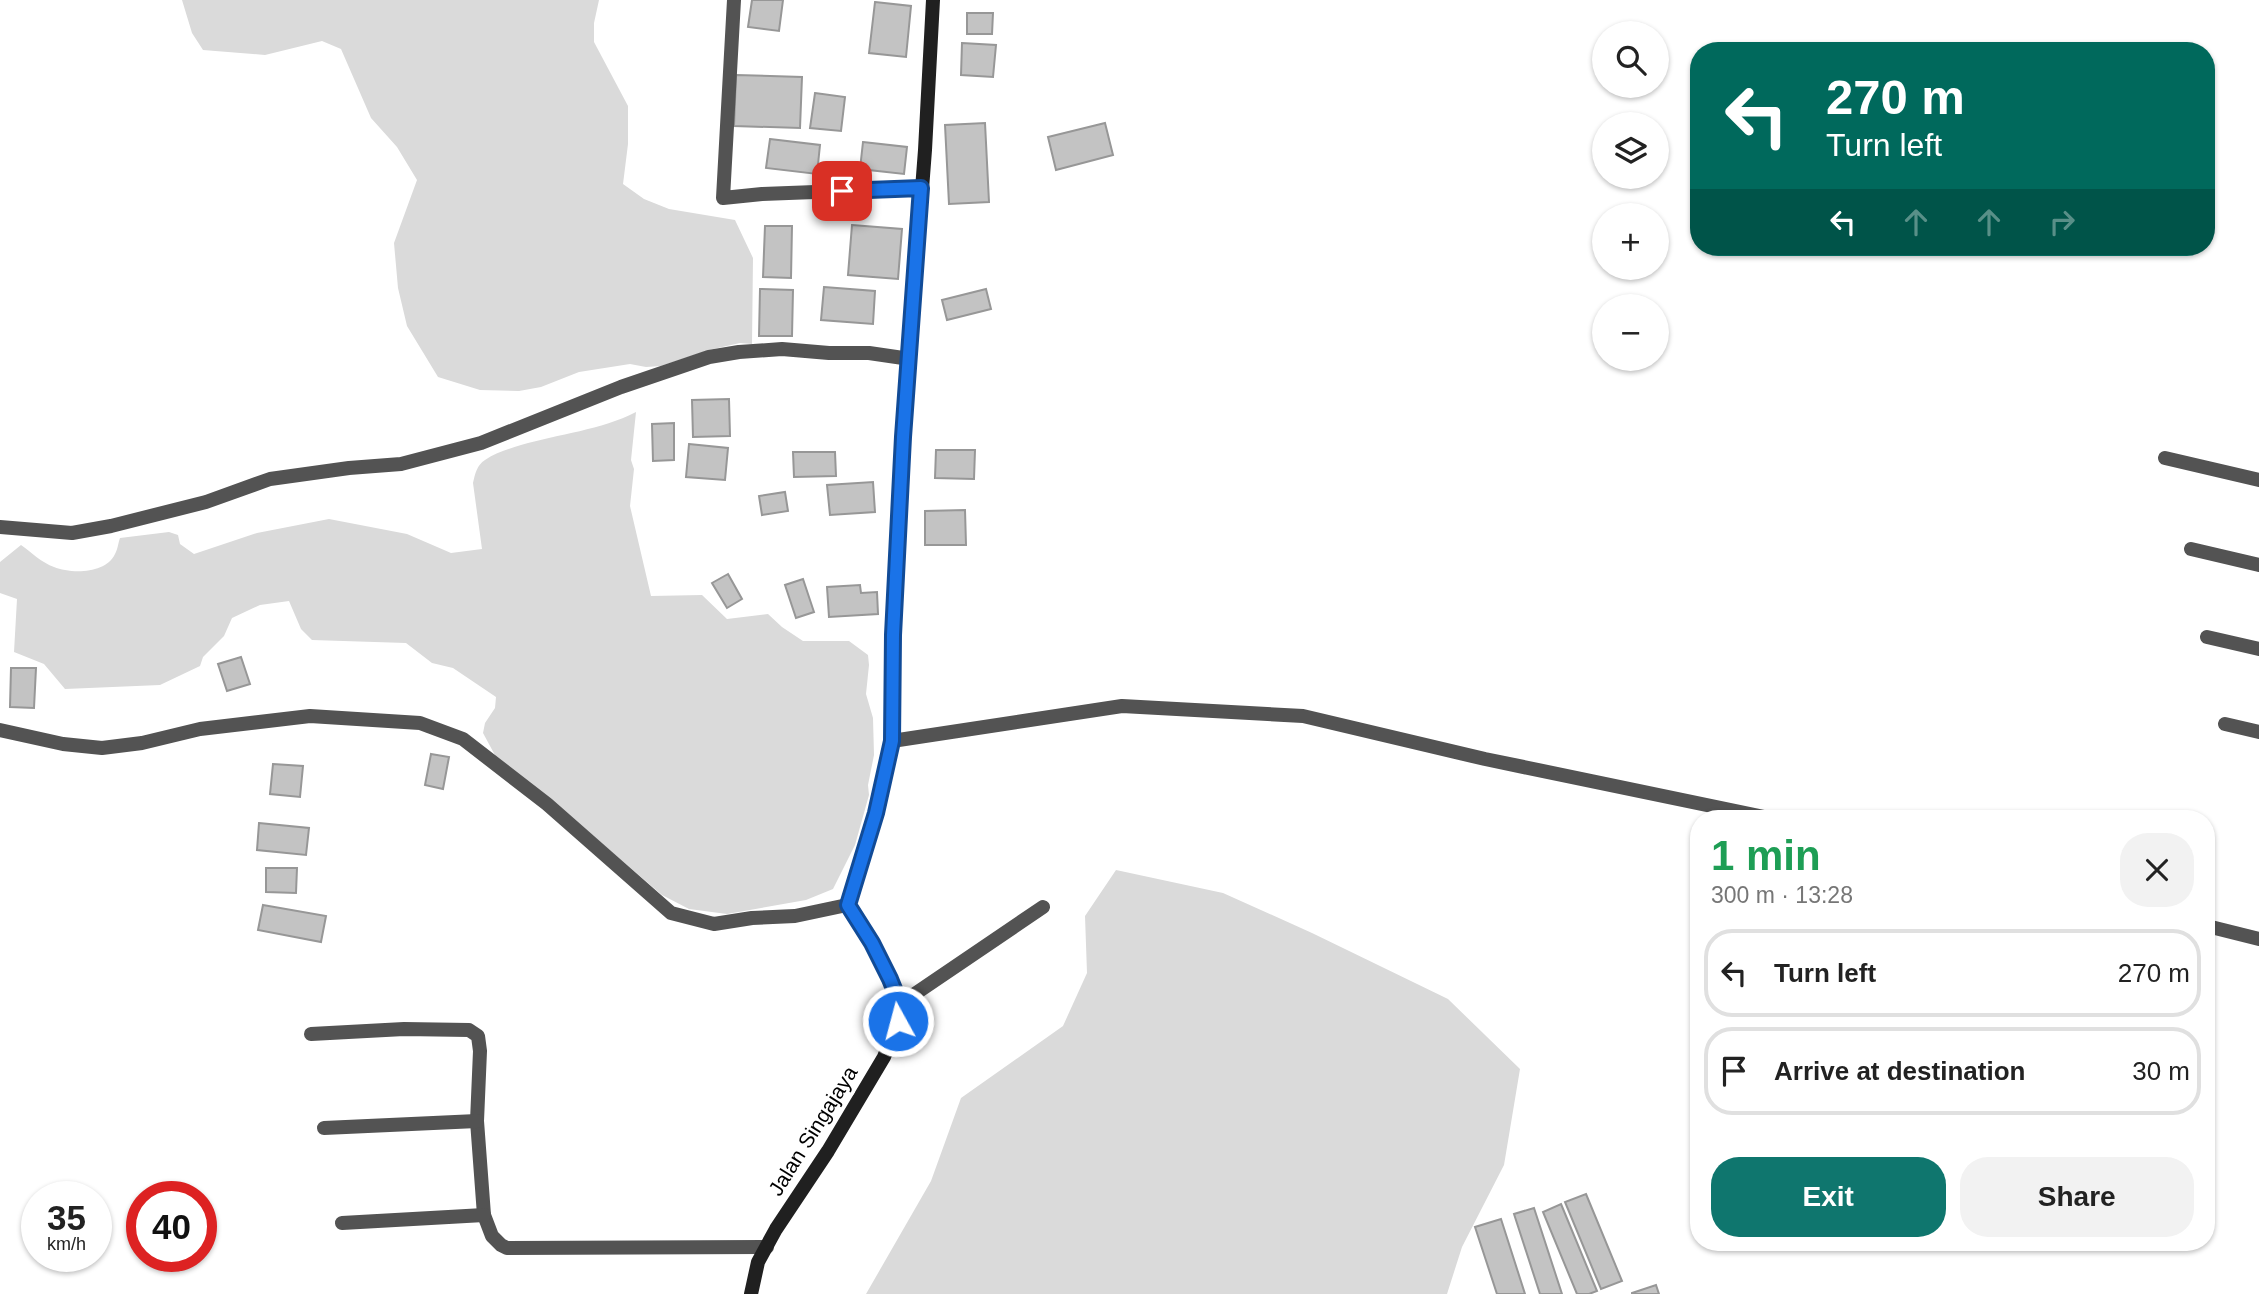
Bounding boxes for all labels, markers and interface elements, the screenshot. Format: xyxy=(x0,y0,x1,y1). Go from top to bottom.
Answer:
map controls xyxy=(1592,21,1669,371)
button: search xyxy=(1592,21,1669,98)
icon: left xyxy=(1711,70,1802,161)
text: 270 m xyxy=(1826,70,1965,124)
button: layers xyxy=(1592,112,1669,189)
text: Turn left xyxy=(1826,127,1942,163)
pin xyxy=(812,161,872,221)
icon: arrive xyxy=(823,172,861,210)
button: + xyxy=(1592,203,1669,280)
icon: left xyxy=(1824,203,1862,241)
icon: ahead xyxy=(1897,203,1935,241)
icon: ahead xyxy=(1970,203,2008,241)
icon: right xyxy=(2043,203,2081,241)
button: − xyxy=(1592,294,1669,371)
text: 1 min xyxy=(1711,832,1821,879)
button: close xyxy=(2120,833,2194,907)
text: 300 m · 13:28 xyxy=(1711,882,1853,908)
icon: left xyxy=(1715,954,1753,992)
text: Turn left xyxy=(1774,958,1876,988)
text: 270 m xyxy=(2118,958,2190,988)
position arrow xyxy=(861,984,935,1058)
icon: arrive xyxy=(1715,1052,1753,1090)
text: Arrive at destination xyxy=(1774,1056,2025,1086)
text: 30 m xyxy=(2132,1056,2190,1086)
street label: Jalan Singajaya xyxy=(764,1062,862,1200)
button: Exit xyxy=(1711,1157,1946,1237)
button: Share xyxy=(1960,1157,2194,1237)
speed limit sign: 40 xyxy=(126,1181,217,1272)
text: 35 xyxy=(47,1198,86,1237)
text: km/h xyxy=(47,1234,86,1254)

